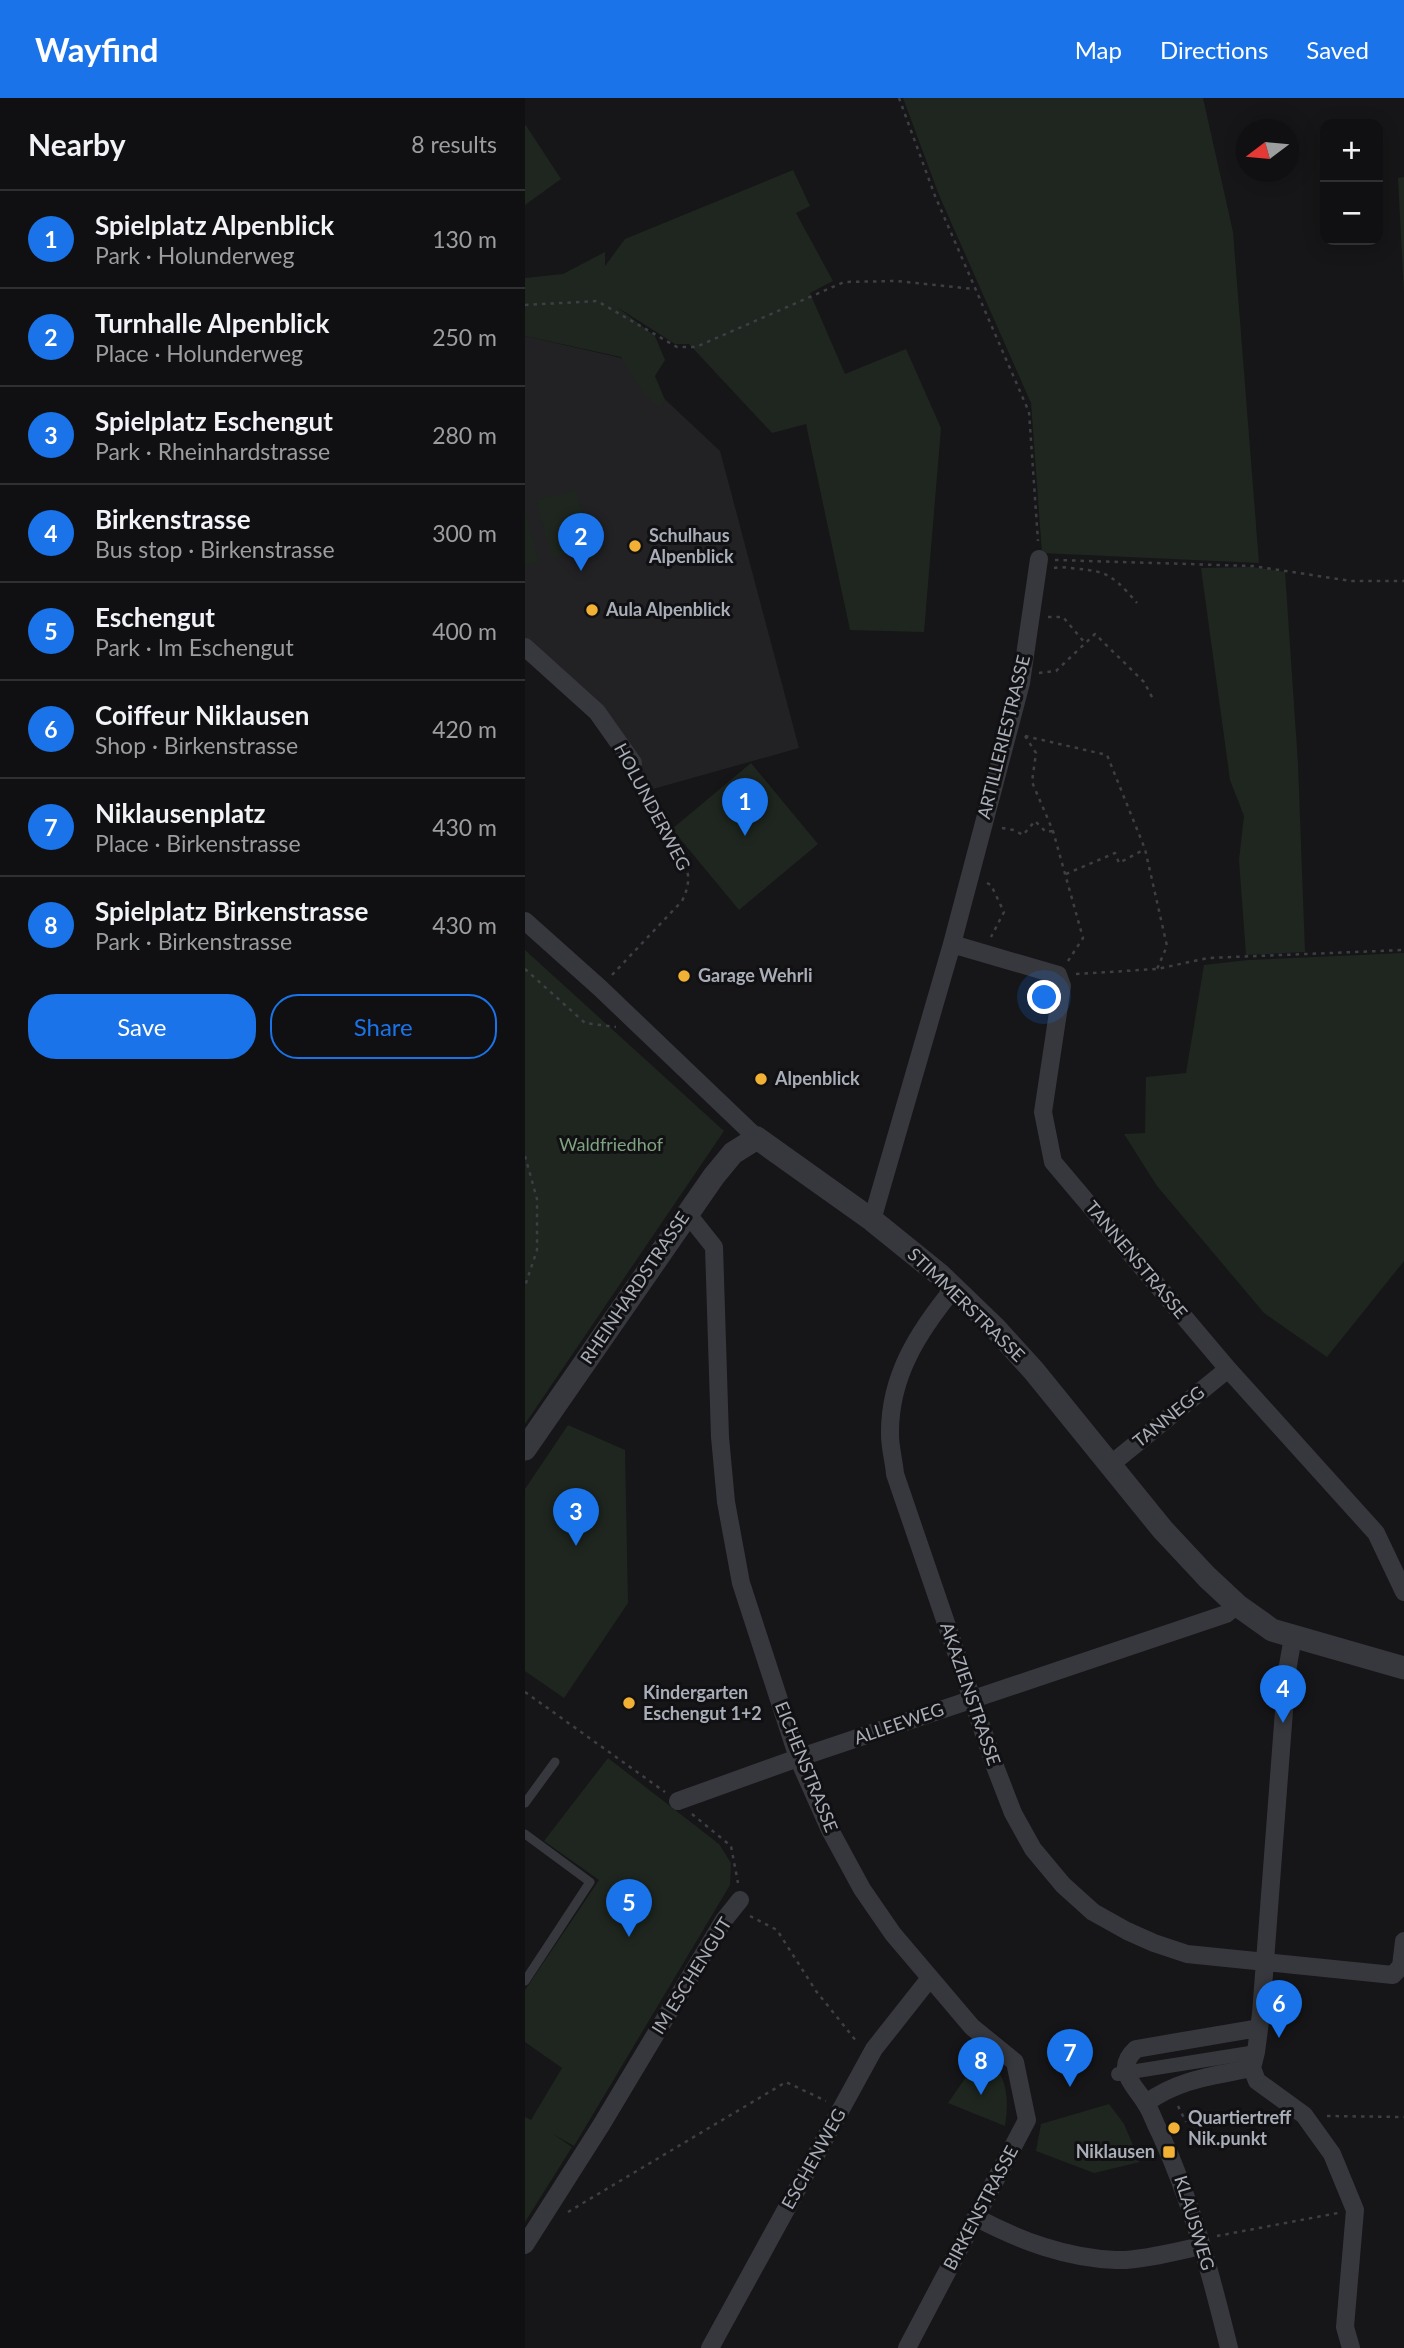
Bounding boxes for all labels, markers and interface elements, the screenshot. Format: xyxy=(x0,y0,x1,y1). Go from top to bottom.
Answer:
text: Wayfind xyxy=(35,29,159,69)
text: Map xyxy=(1075,35,1122,64)
text: Directions xyxy=(1160,35,1268,64)
text: Saved xyxy=(1306,35,1369,64)
north arrow xyxy=(1236,119,1299,182)
map controls xyxy=(1320,119,1383,245)
button: + xyxy=(1320,119,1383,182)
text: Nearby xyxy=(28,126,126,162)
text: 8 results xyxy=(411,130,497,158)
button: − xyxy=(1320,182,1383,245)
text: Spielplatz Alpenblick xyxy=(95,209,334,241)
text: 1 xyxy=(44,225,58,253)
text: 130 m xyxy=(432,225,497,253)
text: Park · Holunderweg xyxy=(95,241,294,269)
text: Turnhalle Alpenblick xyxy=(95,307,329,339)
text: 2 xyxy=(44,323,58,351)
text: 250 m xyxy=(432,323,497,351)
text: Place · Holunderweg xyxy=(95,339,303,367)
text: Spielplatz Eschengut xyxy=(95,405,333,437)
text: 3 xyxy=(44,421,58,449)
text: 280 m xyxy=(432,421,497,449)
text: Park · Rheinhardstrasse xyxy=(95,437,330,465)
text: Birkenstrasse xyxy=(95,503,251,535)
pin: 2 xyxy=(558,513,604,571)
text: 4 xyxy=(44,519,58,547)
text: 300 m xyxy=(432,519,497,547)
place label: Schulhaus Alpenblick xyxy=(648,524,734,567)
text: Bus stop · Birkenstrasse xyxy=(95,535,335,563)
marker: Schulhaus Alpenblick xyxy=(627,538,643,554)
place label: Aula Alpenblick xyxy=(605,598,731,620)
text: Eschengut xyxy=(95,601,215,633)
marker: Aula Alpenblick xyxy=(584,602,600,618)
text: 5 xyxy=(44,617,58,645)
text: 400 m xyxy=(432,617,497,645)
text: Park · Im Eschengut xyxy=(95,633,294,661)
street label: ARTILLERIESTRASSE xyxy=(972,653,1034,821)
text: Coiffeur Niklausen xyxy=(95,699,310,731)
text: 6 xyxy=(44,715,58,743)
text: 420 m xyxy=(432,715,497,743)
text: Shop · Birkenstrasse xyxy=(95,731,298,759)
street label: HOLUNDERWEG xyxy=(610,739,696,874)
pin: 1 xyxy=(722,778,768,836)
text: Niklausenplatz xyxy=(95,797,266,829)
text: 7 xyxy=(44,813,58,841)
text: 430 m xyxy=(432,813,497,841)
text: Place · Birkenstrasse xyxy=(95,829,301,857)
text: Spielplatz Birkenstrasse xyxy=(95,895,368,927)
text: 8 xyxy=(44,911,58,939)
text: 430 m xyxy=(432,911,497,939)
text: Park · Birkenstrasse xyxy=(95,927,292,955)
place label: Garage Wehrli xyxy=(698,964,812,986)
marker: Garage Wehrli xyxy=(676,968,692,984)
your location xyxy=(1027,980,1061,1014)
button: Save xyxy=(28,994,256,1059)
button: Share xyxy=(270,994,497,1059)
place label: Alpenblick xyxy=(774,1067,860,1089)
marker: Alpenblick xyxy=(753,1071,769,1087)
park label: Waldfriedhof xyxy=(559,1133,664,1155)
street label: TANNENSTRASSE xyxy=(1081,1196,1192,1323)
street label: RHEINHARDSTRASSE xyxy=(575,1207,693,1368)
street label: STIMMERSTRASSE xyxy=(904,1243,1030,1366)
street label: TANNEGG xyxy=(1128,1381,1209,1452)
pin: 3 xyxy=(553,1488,599,1546)
street label: AKAZIENSTRASSE xyxy=(936,1619,1006,1768)
pin: 4 xyxy=(1260,1665,1306,1723)
place label: Kindergarten Eschengut 1+2 xyxy=(643,1681,762,1724)
marker: Kindergarten Eschengut 1+2 xyxy=(621,1695,637,1711)
street label: ALLEEWEG xyxy=(851,1697,946,1749)
street label: EICHENSTRASSE xyxy=(771,1698,843,1835)
pin: 5 xyxy=(606,1879,652,1937)
street label: IM ESCHENGUT xyxy=(646,1913,736,2038)
pin: 6 xyxy=(1256,1980,1302,2038)
pin: 7 xyxy=(1047,2029,1093,2087)
pin: 8 xyxy=(958,2037,1004,2095)
street label: ESCHENWEG xyxy=(776,2104,850,2213)
place label: Quartiertreff Nik.punkt xyxy=(1188,2106,1292,2149)
marker: Quartiertreff Nik.punkt xyxy=(1166,2120,1182,2136)
place label: Niklausen xyxy=(1076,2140,1155,2162)
street label: BIRKENSTRASSE xyxy=(938,2142,1022,2274)
marker: Niklausen xyxy=(1161,2144,1177,2160)
street label: KLAUSWEG xyxy=(1170,2173,1220,2273)

